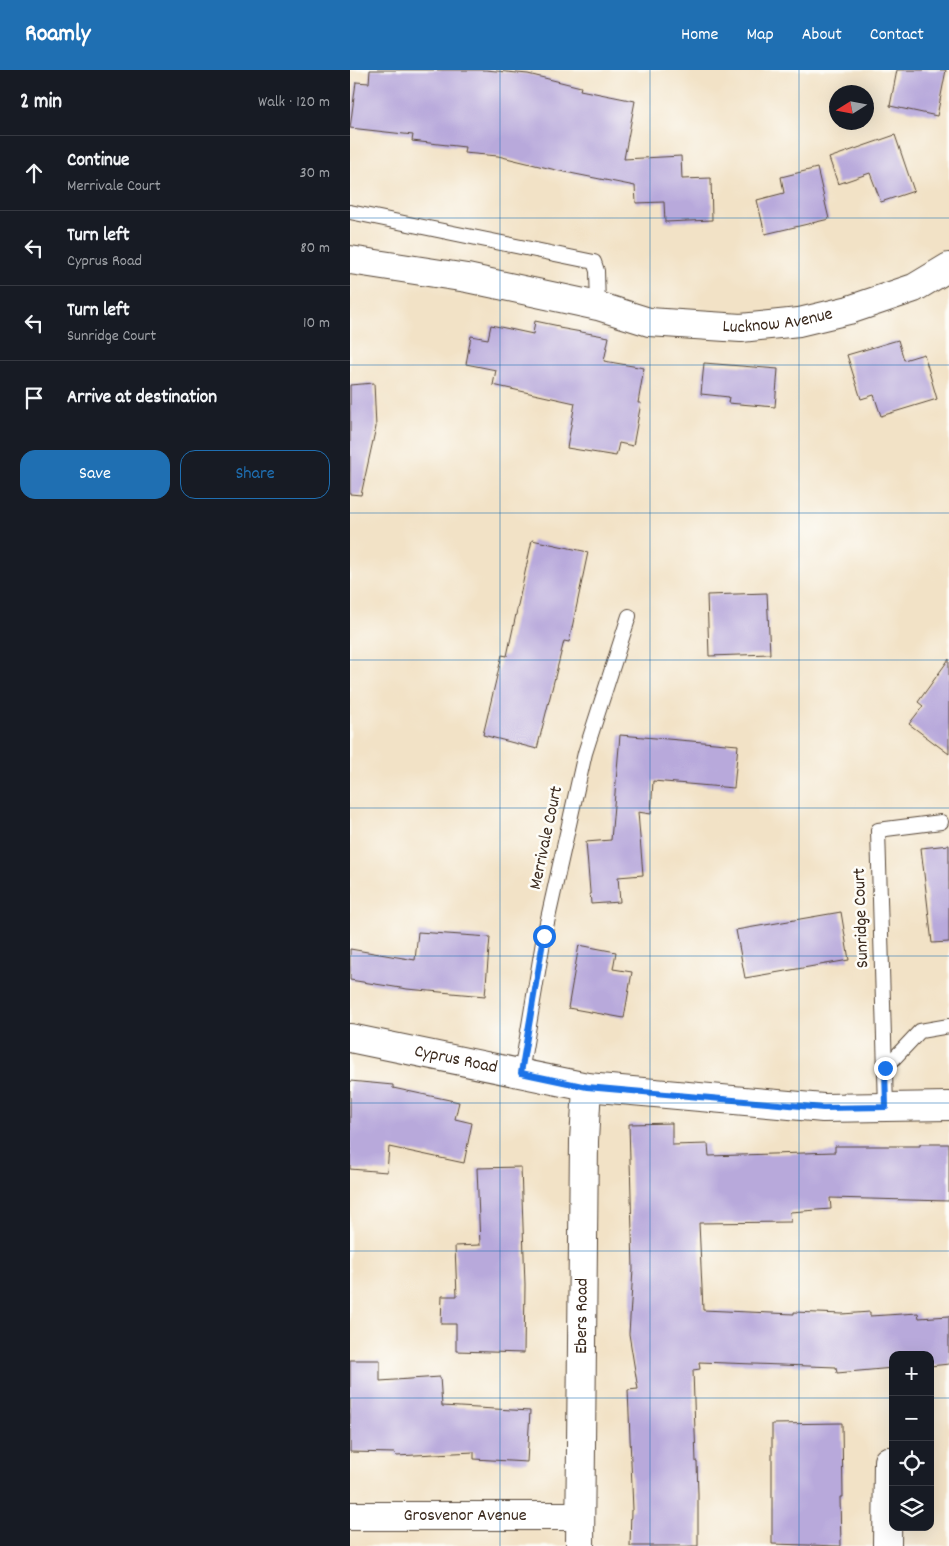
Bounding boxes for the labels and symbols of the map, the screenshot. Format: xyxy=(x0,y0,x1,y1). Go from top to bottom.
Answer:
north arrow xyxy=(829,85,874,130)
street label: Lucknow Avenue xyxy=(722,302,835,341)
street label: Merrivale Court xyxy=(524,784,570,892)
street label: Sunridge Court xyxy=(848,867,876,969)
route start xyxy=(533,925,556,948)
street label: Cyprus Road xyxy=(412,1039,500,1081)
route end xyxy=(874,1057,897,1080)
street label: Ebers Road xyxy=(569,1278,595,1354)
street label: Grosvenor Avenue xyxy=(403,1504,527,1529)

